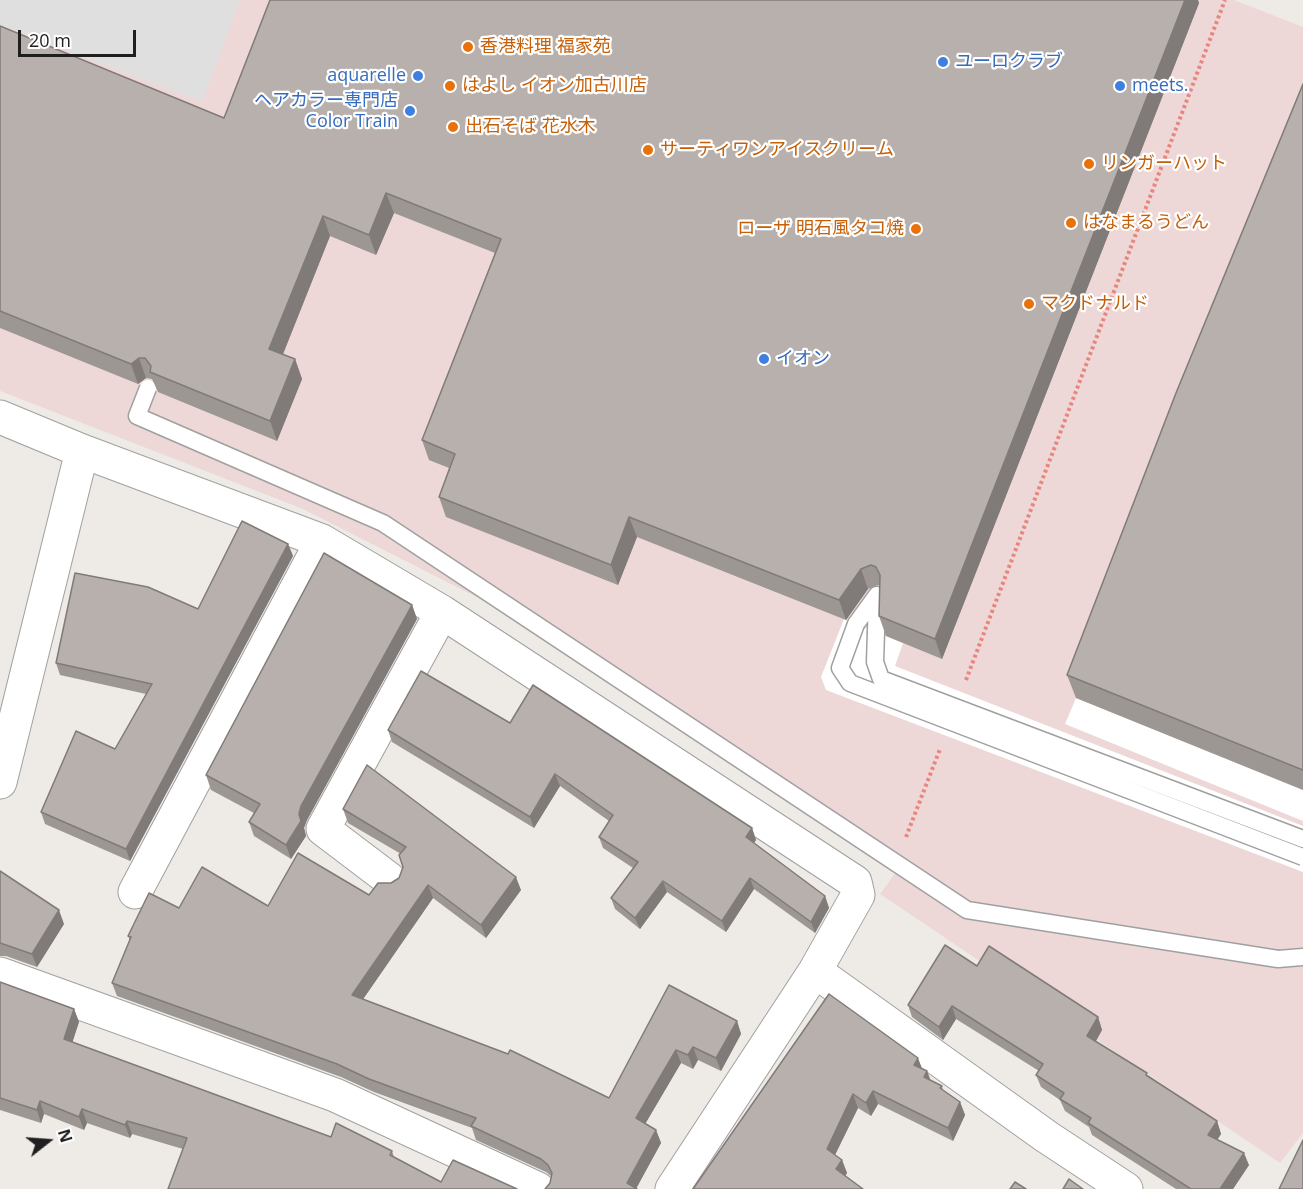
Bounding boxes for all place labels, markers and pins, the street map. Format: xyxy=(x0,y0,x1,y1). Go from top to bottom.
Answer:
place label: 香港料理 福家苑 xyxy=(480,36,611,58)
marker: 香港料理 福家苑 xyxy=(461,40,475,54)
place label: ユーロクラブ xyxy=(955,51,1063,73)
marker: ユーロクラブ xyxy=(936,55,950,69)
place label: aquarelle xyxy=(327,65,406,87)
marker: aquarelle xyxy=(411,69,425,83)
place label: はよし イオン加古川店 xyxy=(462,75,647,97)
place label: meets. xyxy=(1132,75,1189,97)
marker: はよし イオン加古川店 xyxy=(443,79,457,93)
marker: meets. xyxy=(1113,79,1127,93)
place label: ヘアカラー専門店 Color Train xyxy=(254,90,398,132)
marker: ヘアカラー専門店 Color Train xyxy=(403,104,417,118)
place label: 出石そば 花水木 xyxy=(465,116,596,138)
marker: 出石そば 花水木 xyxy=(446,120,460,134)
place label: サーティワンアイスクリーム xyxy=(660,139,894,161)
marker: サーティワンアイスクリーム xyxy=(641,143,655,157)
place label: リンガーハット xyxy=(1101,153,1227,175)
marker: リンガーハット xyxy=(1082,157,1096,171)
place label: はなまるうどん xyxy=(1083,212,1209,234)
marker: はなまるうどん xyxy=(1064,216,1078,230)
place label: ローザ 明石風タコ焼 xyxy=(737,218,904,240)
marker: ローザ 明石風タコ焼 xyxy=(909,222,923,236)
place label: マクドナルド xyxy=(1041,293,1149,315)
marker: マクドナルド xyxy=(1022,297,1036,311)
place label: イオン xyxy=(776,348,830,370)
marker: イオン xyxy=(757,352,771,366)

